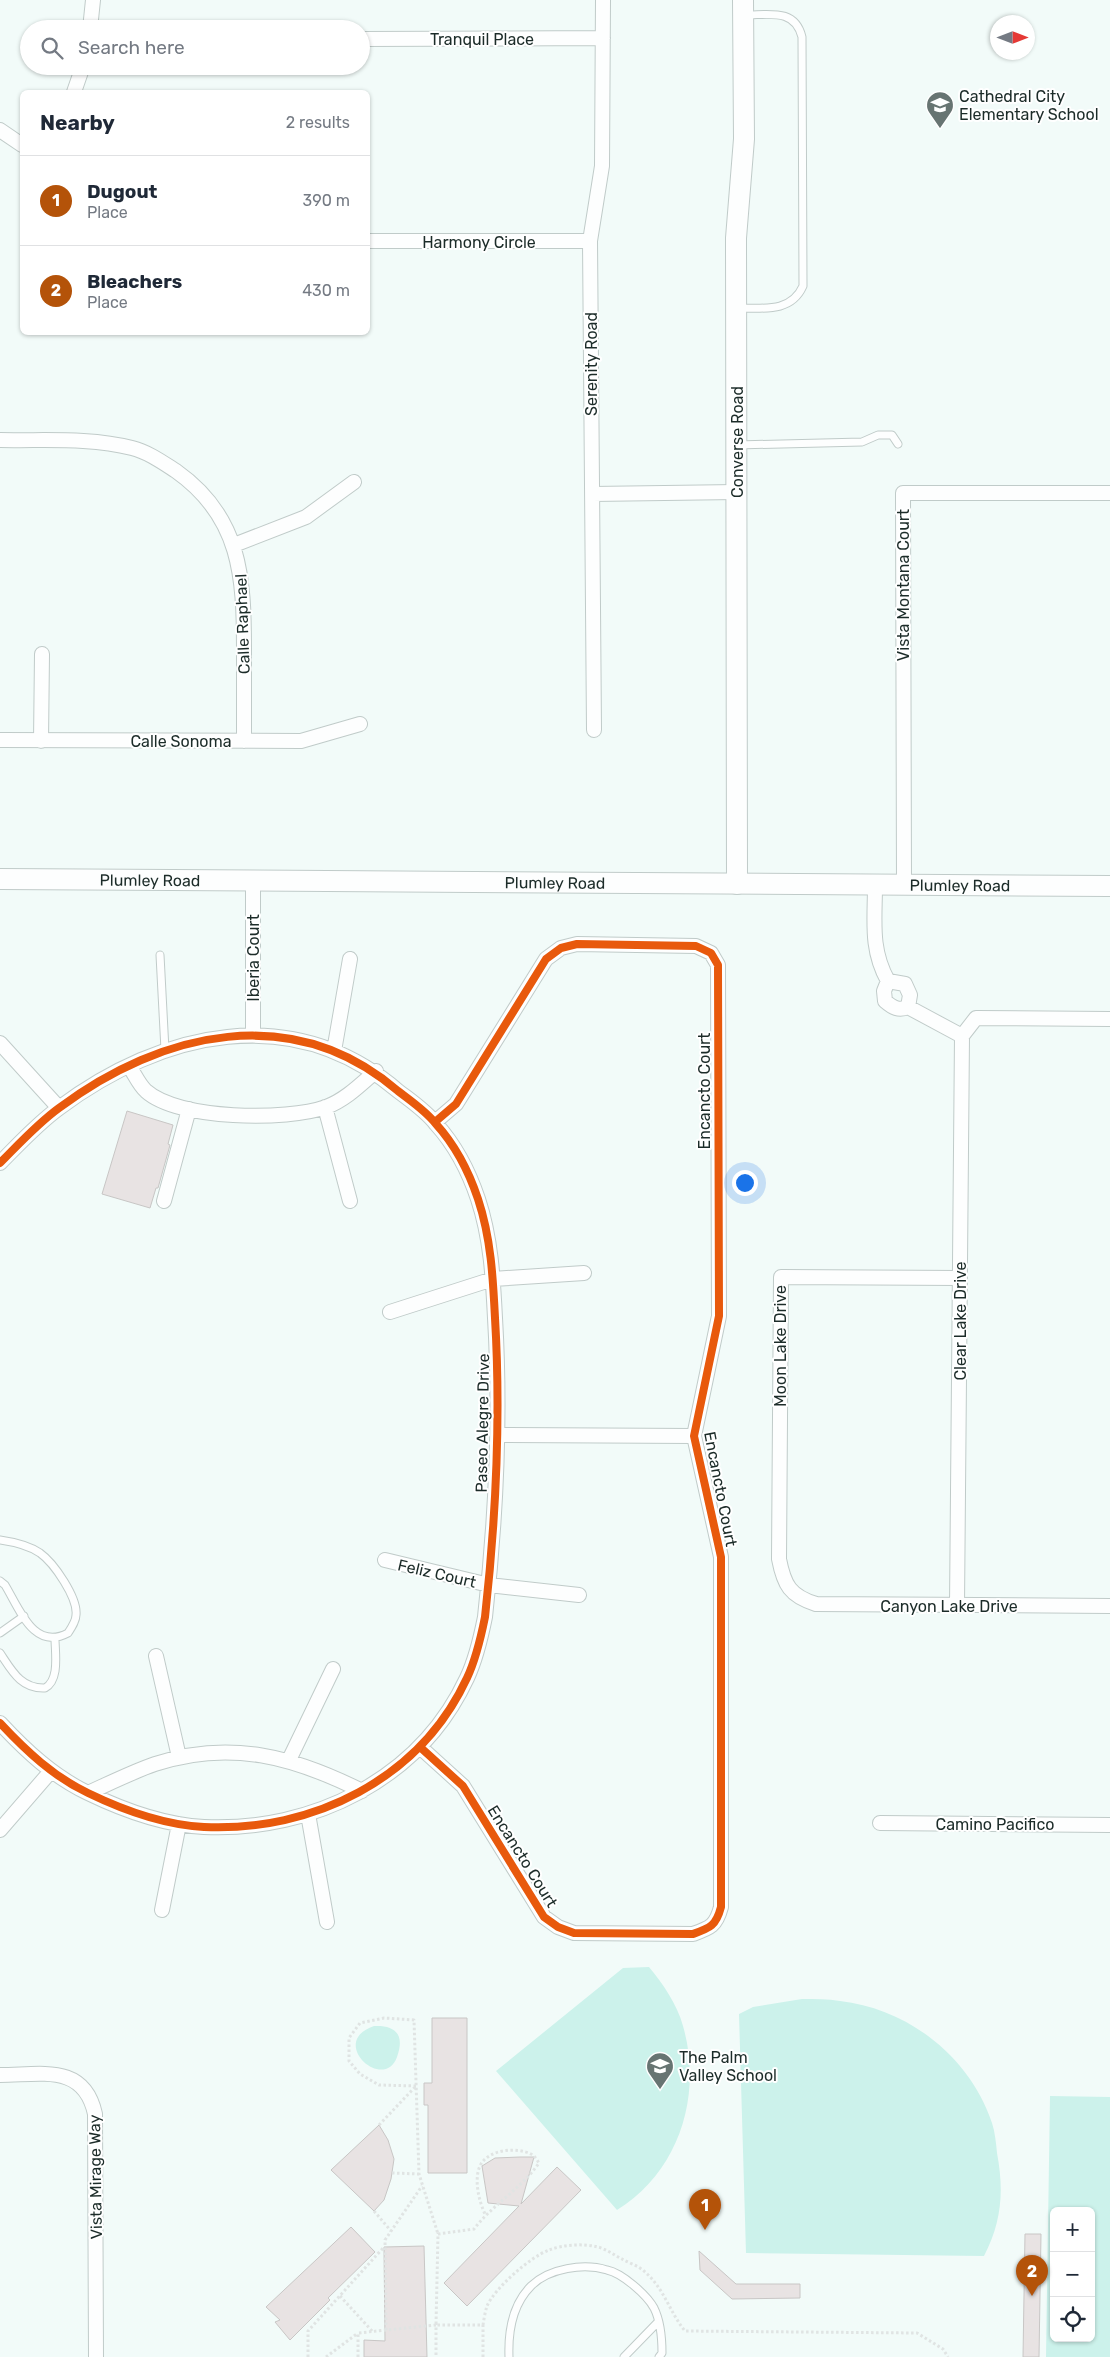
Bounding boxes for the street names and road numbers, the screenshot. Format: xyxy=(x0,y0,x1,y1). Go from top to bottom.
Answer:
street label: Tranquil Place xyxy=(430,30,534,49)
street label: Harmony Circle xyxy=(422,233,536,252)
street label: Serenity Road xyxy=(582,312,601,416)
street label: Converse Road xyxy=(728,386,747,498)
street label: Vista Montana Court xyxy=(894,509,913,661)
street label: Calle Raphael xyxy=(231,573,254,674)
street label: Calle Sonoma xyxy=(130,732,232,751)
street label: Plumley Road xyxy=(99,871,200,890)
street label: Plumley Road xyxy=(504,873,605,893)
street label: Plumley Road xyxy=(909,876,1010,895)
street label: Iberia Court xyxy=(244,914,263,1002)
street label: Encancto Court xyxy=(695,1033,714,1149)
street label: Clear Lake Drive xyxy=(951,1261,970,1381)
street label: Moon Lake Drive xyxy=(771,1285,790,1407)
street label: Paseo Alegre Drive xyxy=(472,1353,493,1493)
street label: Encancto Court xyxy=(700,1430,741,1548)
street label: Feliz Court xyxy=(396,1555,478,1592)
street label: Canyon Lake Drive xyxy=(880,1597,1018,1616)
street label: Encancto Court xyxy=(484,1802,562,1911)
street label: Camino Pacifico xyxy=(936,1815,1054,1834)
street label: Vista Mirage Way xyxy=(85,2114,106,2240)

